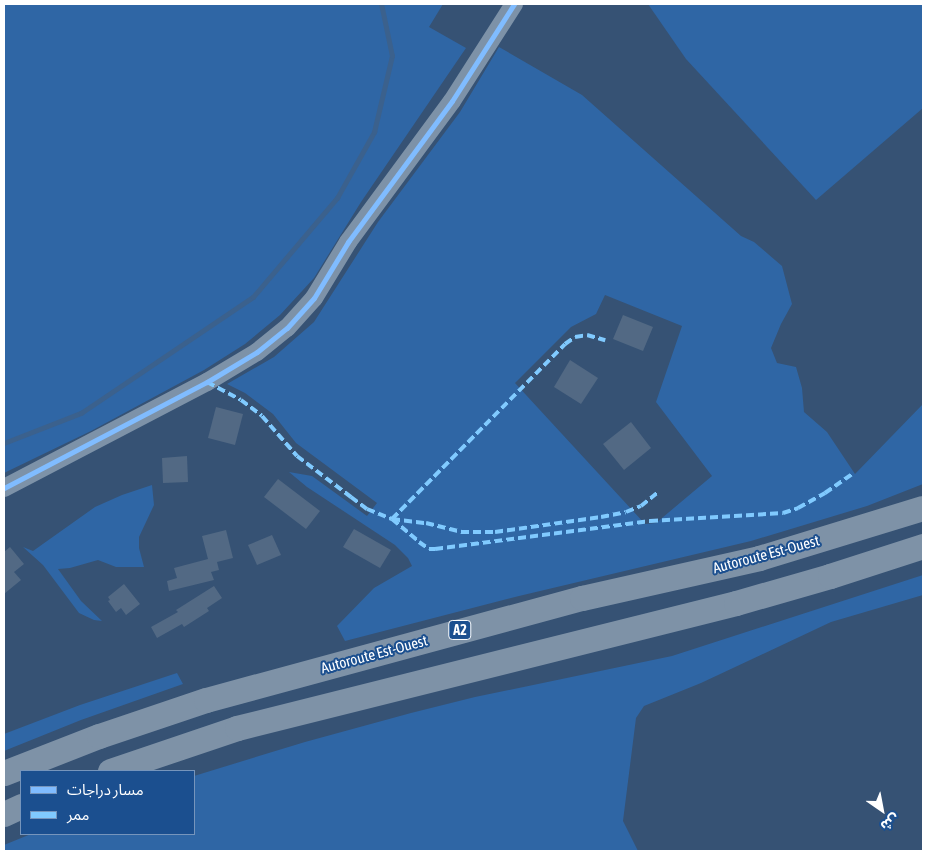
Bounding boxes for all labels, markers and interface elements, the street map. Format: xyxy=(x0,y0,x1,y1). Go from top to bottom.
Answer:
street label: Autoroute Est-Ouest xyxy=(711,531,821,577)
road number: A2 xyxy=(448,618,472,642)
street label: Autoroute Est-Ouest xyxy=(319,631,429,677)
legend xyxy=(20,770,195,835)
text: مسار دراجات xyxy=(67,781,144,798)
north arrow xyxy=(857,785,907,835)
text: ممر xyxy=(67,806,90,823)
text: ش xyxy=(878,811,903,835)

